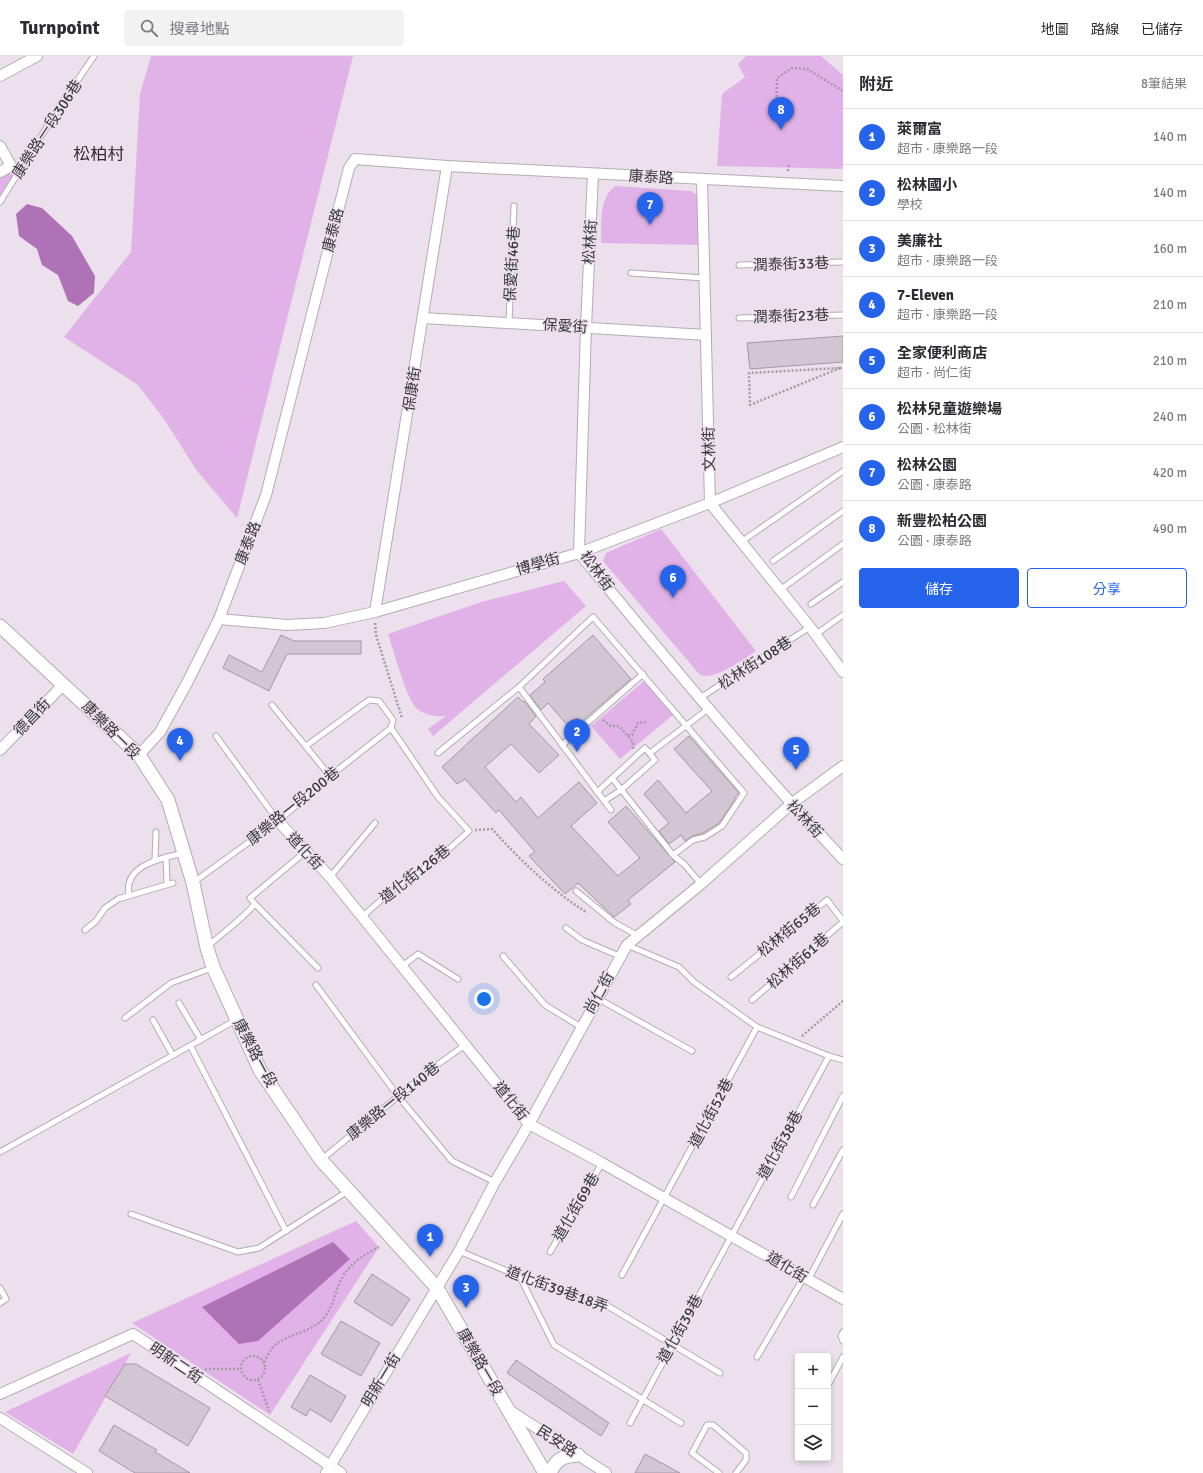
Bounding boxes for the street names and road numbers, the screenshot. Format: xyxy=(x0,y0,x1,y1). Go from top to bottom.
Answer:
street label: 康樂路一段306巷 xyxy=(8,76,86,182)
street label: 康泰路 xyxy=(628,167,674,187)
street label: 康泰路 xyxy=(319,206,347,254)
street label: 松林街 xyxy=(580,219,600,265)
street label: 保愛街46巷 xyxy=(501,225,523,303)
street label: 潤泰街33巷 xyxy=(753,254,829,274)
street label: 潤泰街23巷 xyxy=(753,306,829,326)
street label: 保愛街 xyxy=(542,315,588,337)
street label: 保康街 xyxy=(400,365,424,413)
street label: 文林街 xyxy=(700,426,718,472)
street label: 康泰路 xyxy=(232,519,264,567)
street label: 松林街 xyxy=(576,548,618,594)
street label: 博學街 xyxy=(514,549,562,579)
street label: 松林街108巷 xyxy=(715,632,795,694)
street label: 德昌街 xyxy=(10,695,54,739)
street label: 康樂路一段 xyxy=(78,697,144,763)
street label: 康樂路一段200巷 xyxy=(243,763,343,849)
street label: 松林街 xyxy=(783,796,827,842)
street label: 道化街 xyxy=(283,828,327,874)
street label: 道化街126巷 xyxy=(376,841,454,907)
street label: 松林街65巷 xyxy=(754,899,824,961)
street label: 松林街61巷 xyxy=(763,929,833,993)
street label: 尚仁街 xyxy=(580,969,618,1017)
street label: 康樂路一段 xyxy=(229,1016,281,1090)
street label: 康樂路一段140巷 xyxy=(343,1058,443,1144)
street label: 道化街52巷 xyxy=(685,1075,737,1151)
street label: 道化街 xyxy=(490,1078,532,1124)
street label: 道化街38巷 xyxy=(754,1107,806,1183)
street label: 道化街69巷 xyxy=(549,1170,603,1244)
street label: 道化街 xyxy=(763,1248,811,1286)
street label: 道化街39巷18弄 xyxy=(503,1262,611,1316)
street label: 道化街39巷 xyxy=(654,1291,706,1367)
street label: 康樂路一段 xyxy=(453,1325,507,1399)
street label: 明新二街 xyxy=(146,1339,206,1387)
street label: 明新一街 xyxy=(358,1350,404,1410)
street label: 民安路 xyxy=(533,1421,581,1461)

